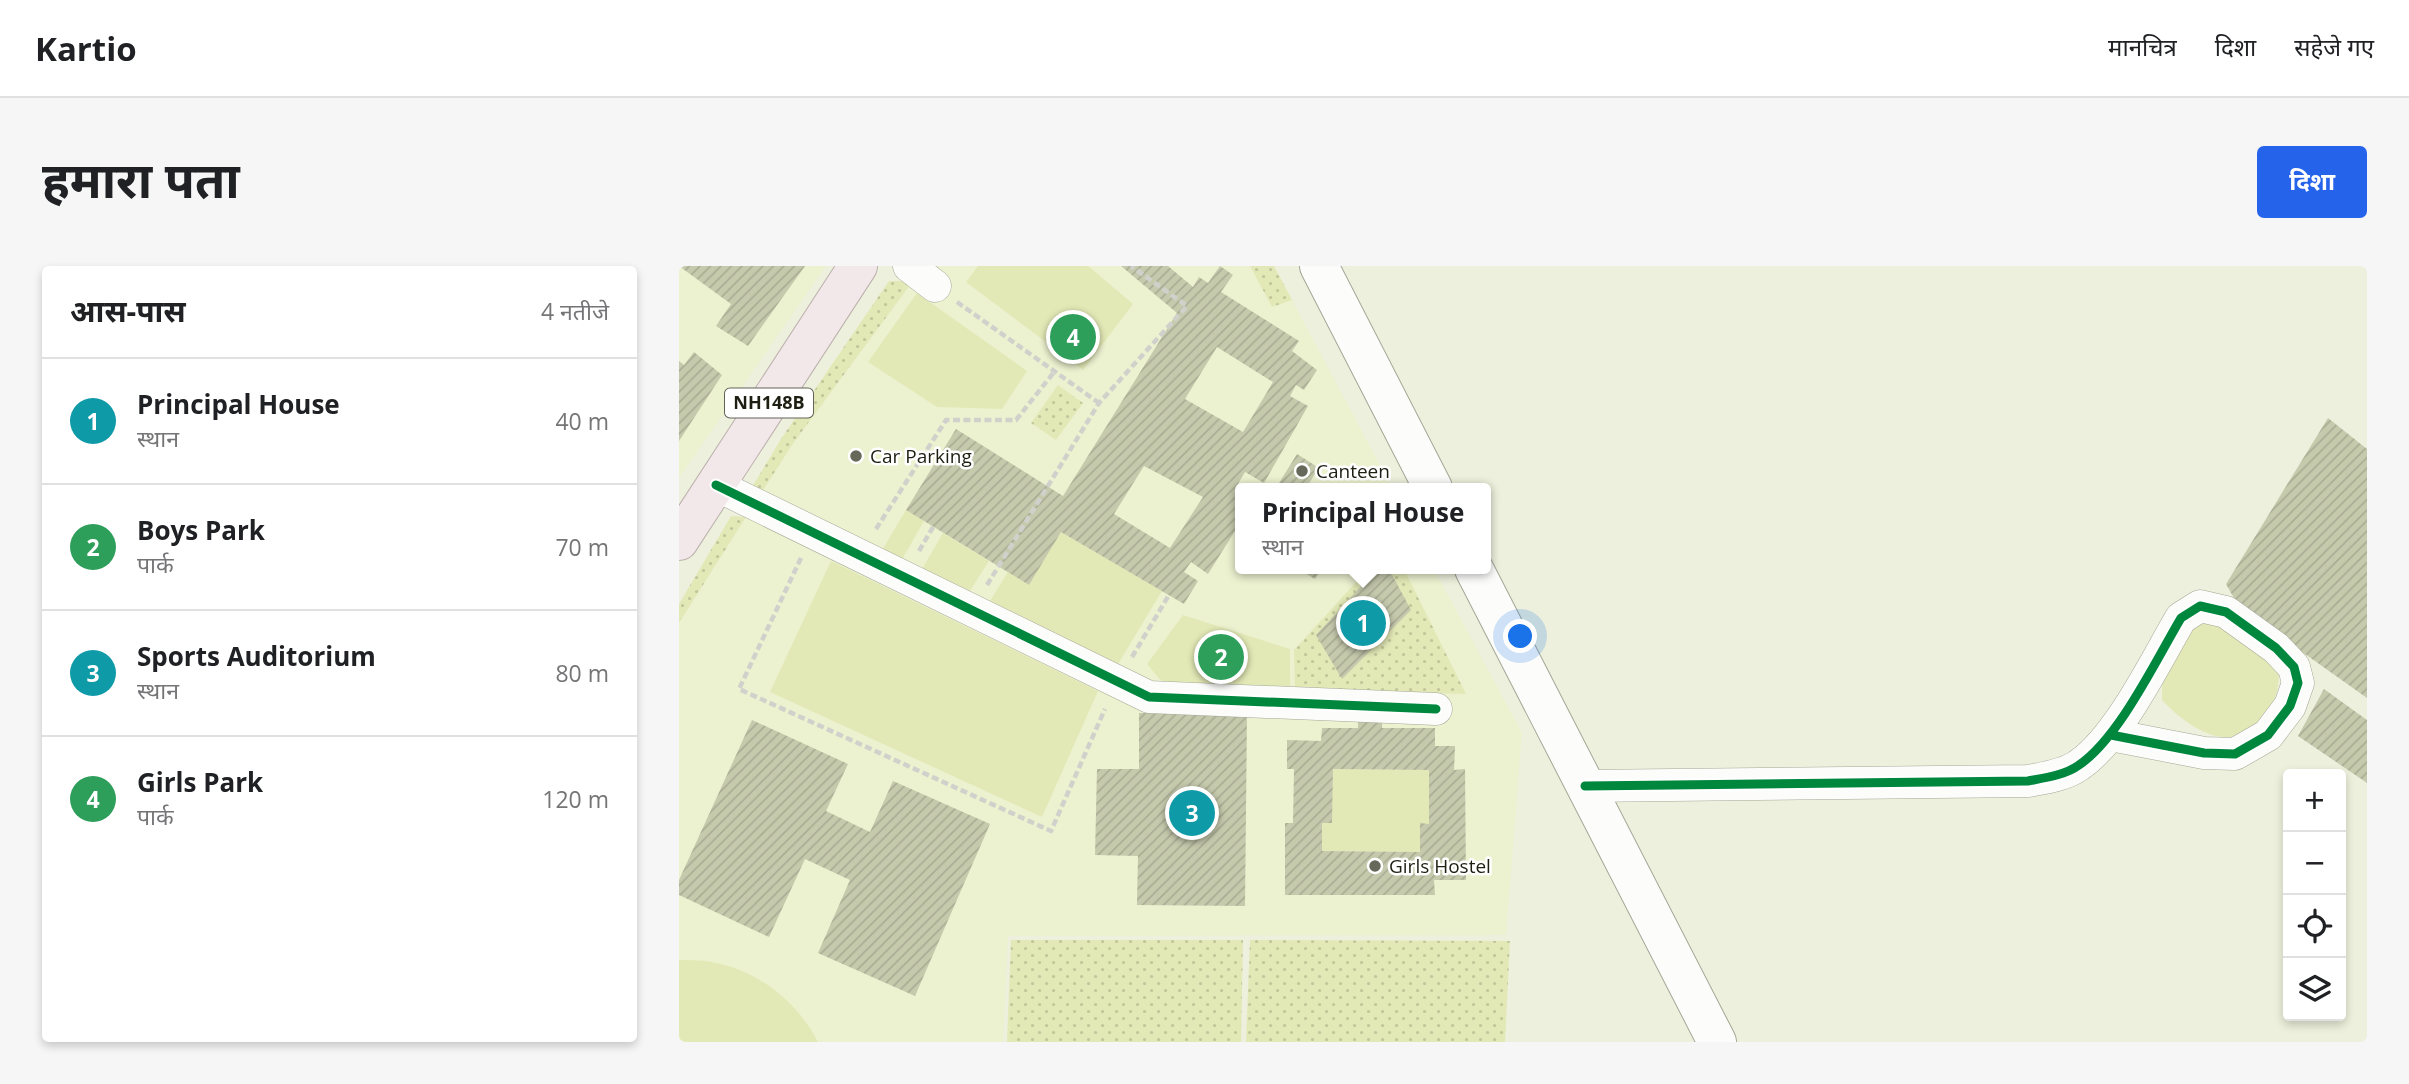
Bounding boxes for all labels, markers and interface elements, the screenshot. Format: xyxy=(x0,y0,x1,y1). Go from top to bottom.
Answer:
text: Kartio xyxy=(35,26,137,71)
text: मानचित्र xyxy=(2108,30,2177,63)
text: दिशा xyxy=(2215,30,2256,63)
text: सहेजे गए xyxy=(2294,30,2374,63)
text: हमारा पता xyxy=(42,146,240,212)
button: दिशा xyxy=(2257,146,2367,218)
text: आस-पास xyxy=(70,290,186,331)
text: 4 नतीजे xyxy=(541,295,609,327)
pin: 4 xyxy=(1050,311,1096,363)
text: Principal House xyxy=(137,386,340,422)
road number: NH148B xyxy=(725,388,813,418)
text: 1 xyxy=(86,405,100,437)
text: 40 m xyxy=(555,405,609,437)
text: स्थान xyxy=(137,422,179,454)
place label: Car Parking xyxy=(870,443,972,469)
marker: Car Parking xyxy=(848,448,864,464)
place label: Canteen xyxy=(1316,458,1390,484)
marker: Canteen xyxy=(1294,463,1310,479)
popup xyxy=(1235,483,1491,574)
text: Principal House xyxy=(1262,494,1464,530)
text: Boys Park xyxy=(137,512,265,548)
text: स्थान xyxy=(1262,530,1304,562)
text: 2 xyxy=(86,531,100,563)
text: 70 m xyxy=(555,531,609,563)
text: पार्क xyxy=(137,548,174,580)
pin: 1 xyxy=(1340,597,1386,649)
your location xyxy=(1503,619,1537,653)
pin: 2 xyxy=(1198,631,1244,683)
text: Sports Auditorium xyxy=(137,638,376,674)
text: 3 xyxy=(86,657,100,689)
text: 80 m xyxy=(555,657,609,689)
text: स्थान xyxy=(137,674,179,706)
text: Girls Park xyxy=(137,764,263,800)
map controls xyxy=(2283,769,2346,1021)
button: + xyxy=(2283,769,2346,832)
text: 4 xyxy=(86,783,100,815)
text: 120 m xyxy=(542,783,609,815)
pin: 3 xyxy=(1169,787,1215,839)
text: पार्क xyxy=(137,800,174,832)
button: − xyxy=(2283,832,2346,895)
place label: Girls Hostel xyxy=(1389,853,1491,879)
marker: Girls Hostel xyxy=(1367,858,1383,874)
button: locate xyxy=(2283,895,2346,958)
button: layers xyxy=(2283,958,2346,1021)

